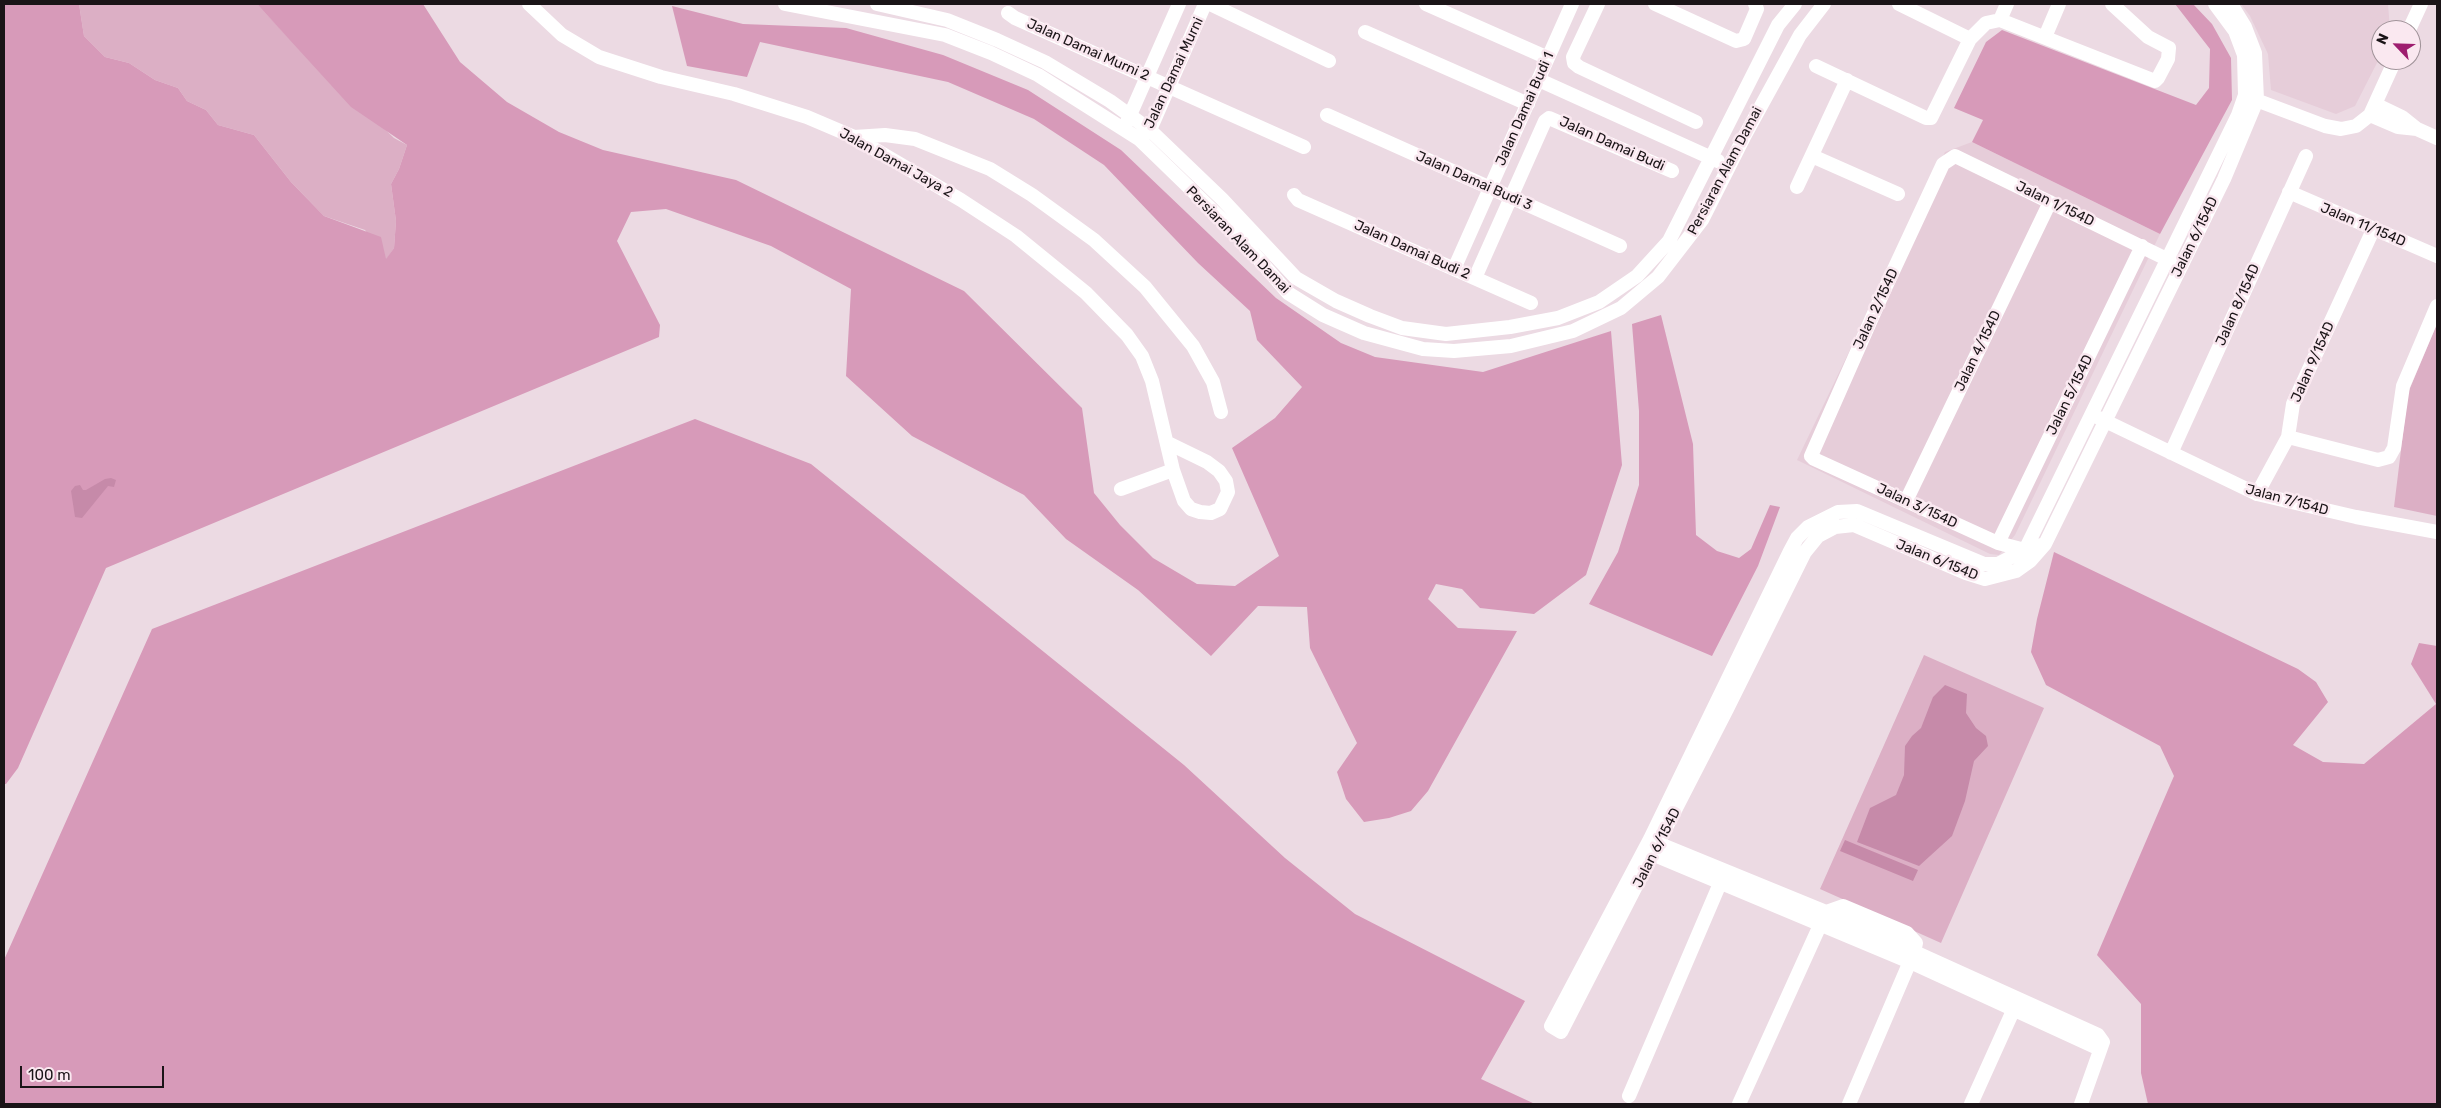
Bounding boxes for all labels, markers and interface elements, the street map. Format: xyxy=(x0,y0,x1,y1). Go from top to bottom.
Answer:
street label: Jalan Damai Murni 2 xyxy=(1024,15,1152,85)
street label: Jalan Damai Murni xyxy=(1141,15,1207,131)
north arrow xyxy=(2371,20,2421,70)
text: N xyxy=(2373,31,2393,47)
street label: Jalan Damai Budi 1 xyxy=(1492,49,1558,169)
street label: Persiaran Alam Damai xyxy=(1684,104,1766,238)
street label: Jalan Damai Budi xyxy=(1557,113,1667,175)
street label: Jalan Damai Jaya 2 xyxy=(836,125,956,201)
street label: Jalan Damai Budi 3 xyxy=(1413,148,1535,214)
street label: Jalan 1/154D xyxy=(2013,178,2097,230)
street label: Persiaran Alam Damai xyxy=(1182,183,1294,297)
street label: Jalan 6/154D xyxy=(2168,194,2222,280)
street label: Jalan 11/154D xyxy=(2318,200,2408,250)
street label: Jalan Damai Budi 2 xyxy=(1351,217,1473,283)
street label: Jalan 8/154D xyxy=(2212,261,2264,349)
street label: Jalan 2/154D xyxy=(1850,266,1902,352)
street label: Jalan 4/154D xyxy=(1951,308,2005,394)
street label: Jalan 9/154D xyxy=(2288,319,2338,405)
street label: Jalan 5/154D xyxy=(2043,352,2097,438)
street label: Jalan 3/154D xyxy=(1874,480,1960,532)
street label: Jalan 7/154D xyxy=(2244,481,2330,519)
street label: Jalan 6/154D xyxy=(1893,536,1981,584)
street label: Jalan 6/154D xyxy=(1630,805,1684,891)
scale bar xyxy=(22,1056,166,1088)
text: 100 m xyxy=(28,1066,70,1084)

